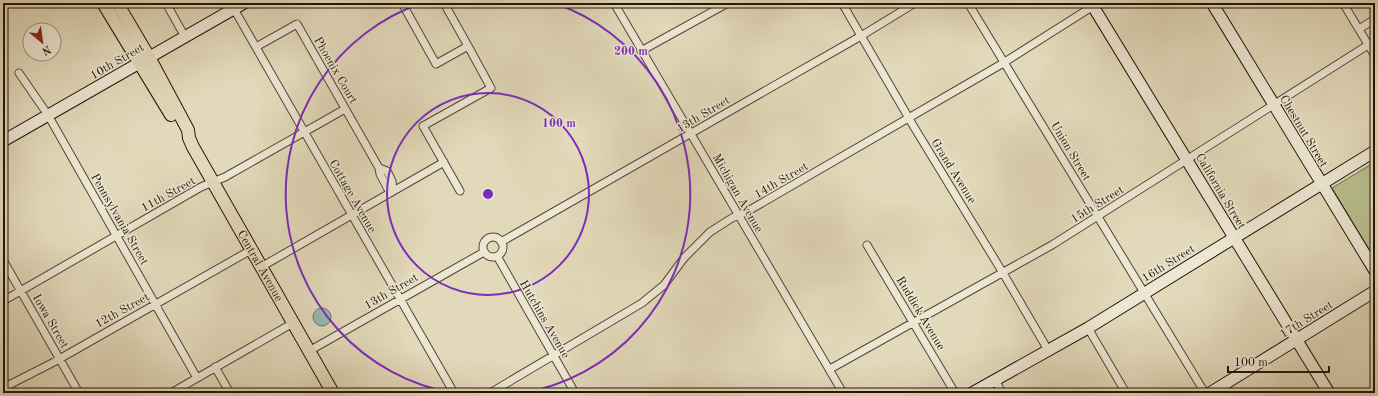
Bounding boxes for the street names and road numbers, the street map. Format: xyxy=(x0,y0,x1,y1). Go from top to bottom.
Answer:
street label: Phoenix Court xyxy=(311,35,359,106)
street label: 10th Street xyxy=(89,42,146,82)
street label: Chestnut Street xyxy=(1277,93,1329,170)
street label: 13th Street xyxy=(675,94,732,135)
street label: Union Street xyxy=(1048,120,1092,183)
street label: Grand Avenue xyxy=(929,137,978,206)
street label: Michigan Avenue xyxy=(710,152,765,235)
street label: California Street xyxy=(1193,152,1247,232)
street label: Cottage Avenue xyxy=(326,158,378,235)
street label: 14th Street xyxy=(753,161,810,201)
street label: Pennsylvania Street xyxy=(88,172,150,267)
street label: 11th Street xyxy=(139,175,198,215)
street label: 15th Street xyxy=(1068,183,1126,226)
street label: Central Avenue xyxy=(235,228,285,304)
street label: 16th Street xyxy=(1140,243,1197,285)
street label: 13th Street xyxy=(363,272,420,312)
street label: Ruddick Avenue xyxy=(893,275,947,353)
street label: Hutchins Avenue xyxy=(517,278,572,361)
street label: 12th Street xyxy=(93,291,152,331)
street label: Iowa Street xyxy=(30,292,70,351)
street label: 17th Street xyxy=(1278,299,1335,341)

